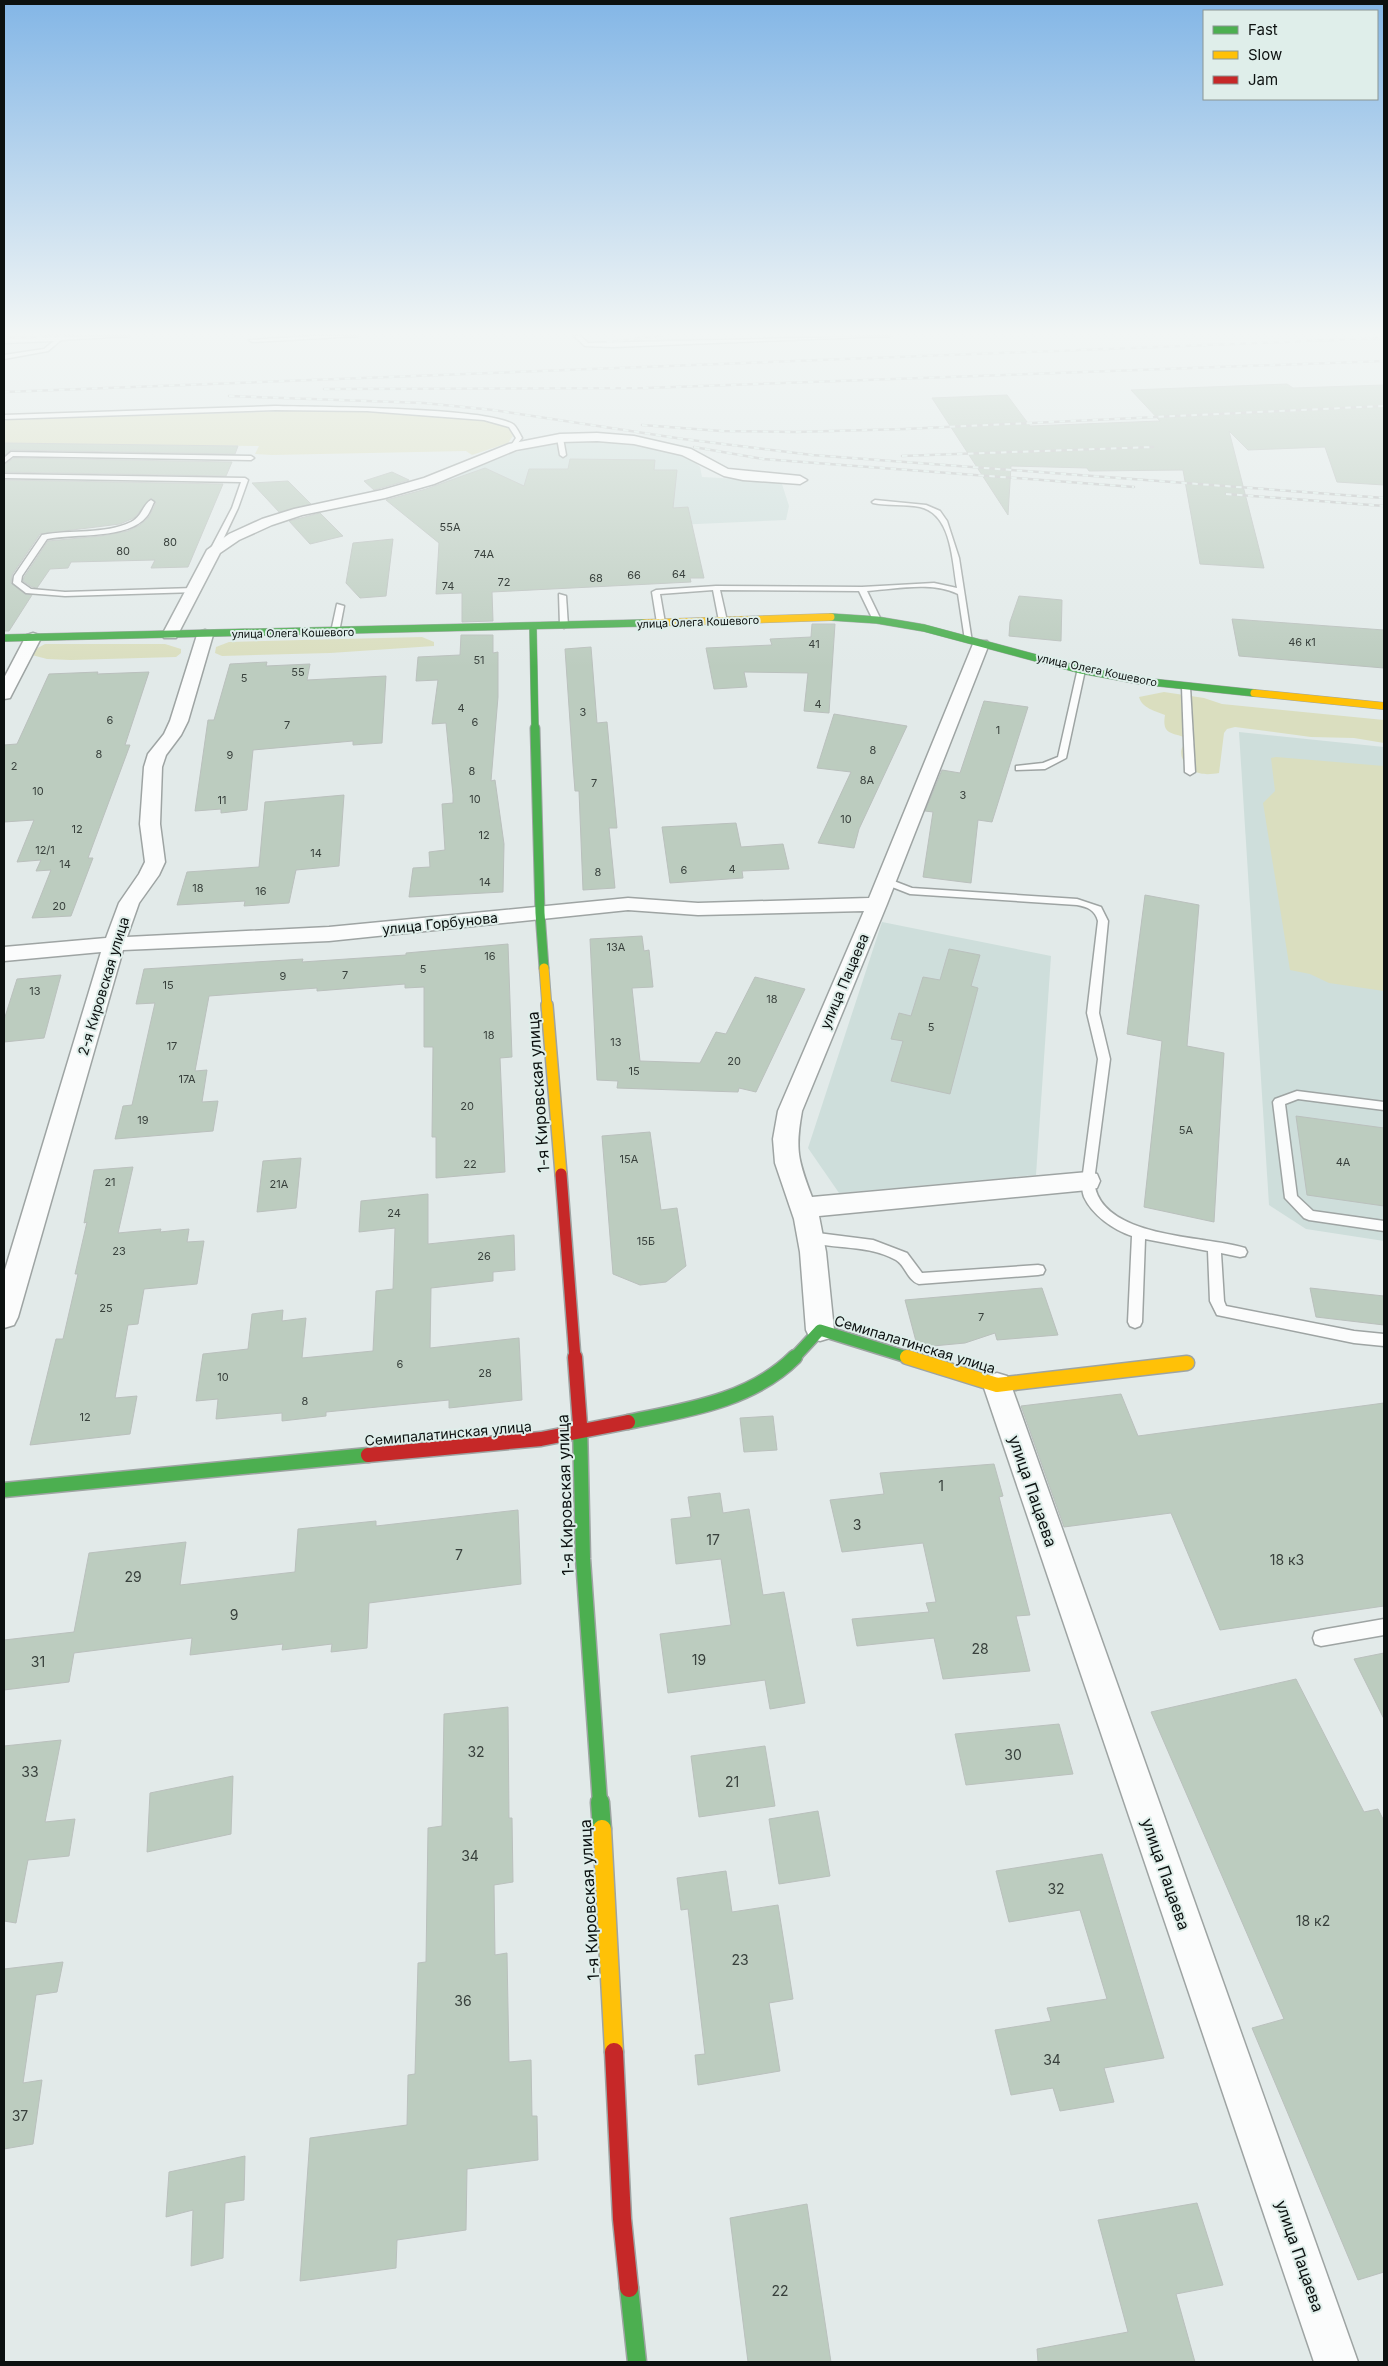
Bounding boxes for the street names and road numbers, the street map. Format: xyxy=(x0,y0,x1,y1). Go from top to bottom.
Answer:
street label: улица Олега Кошевого xyxy=(636,613,760,631)
street label: улица Олега Кошевого xyxy=(232,625,355,641)
street label: улица Олега Кошевого xyxy=(1036,650,1159,690)
street label: улица Горбунова xyxy=(381,908,499,938)
street label: 2-я Кировская улица xyxy=(74,915,132,1057)
street label: улица Пацаева xyxy=(816,931,872,1031)
street label: 1-я Кировская улица xyxy=(522,1011,554,1173)
street label: Семипалатинская улица xyxy=(832,1311,998,1377)
street label: 1-я Кировская улица xyxy=(552,1414,578,1576)
street label: Семипалатинская улица xyxy=(364,1417,532,1449)
street label: улица Пацаева xyxy=(1005,1433,1061,1549)
street label: улица Пацаева xyxy=(1138,1816,1194,1932)
street label: 1-я Кировская улица xyxy=(575,1819,603,1981)
street label: улица Пацаева xyxy=(1272,2198,1328,2314)

